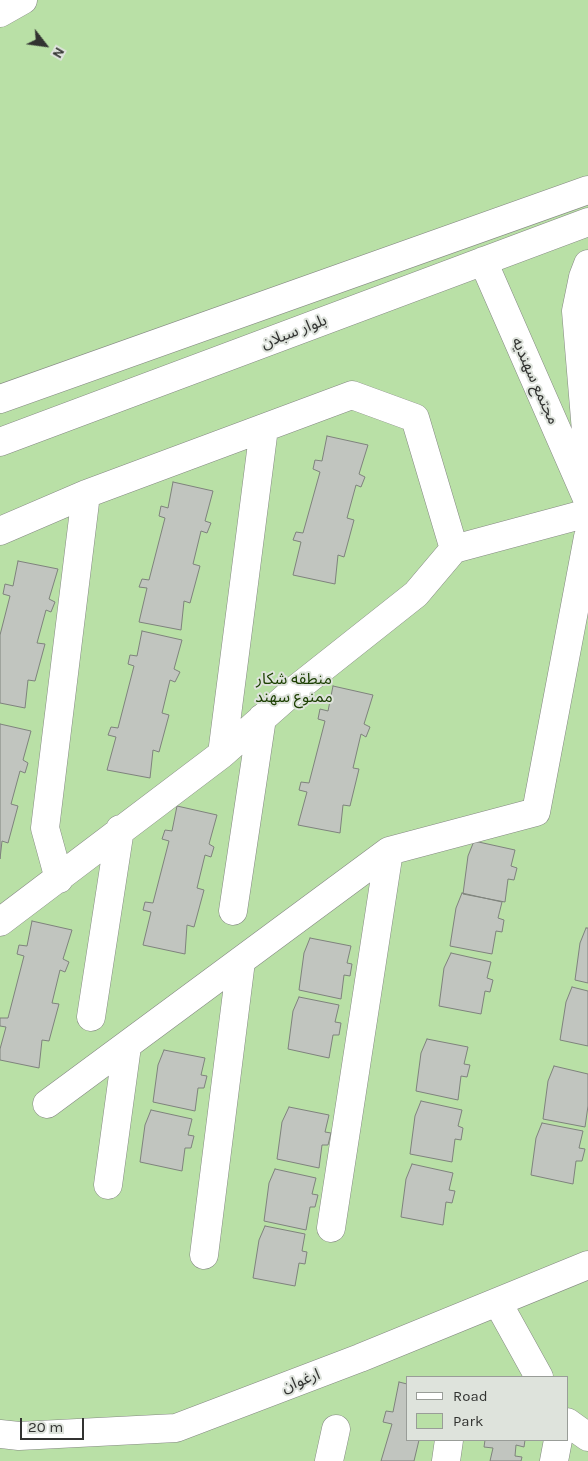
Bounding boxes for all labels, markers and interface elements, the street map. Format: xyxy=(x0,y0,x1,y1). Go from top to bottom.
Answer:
north arrow xyxy=(20,20,70,70)
text: N xyxy=(49,44,68,61)
street label: بلوار سبلان xyxy=(258,311,330,353)
street label: مجتمع سهندیه xyxy=(507,334,563,428)
park label: منطقه شکار ممنوع سهند xyxy=(255,669,333,707)
street label: ارغوان xyxy=(279,1365,323,1397)
legend xyxy=(406,1376,568,1441)
text: Road xyxy=(453,1387,488,1405)
scale bar xyxy=(22,1408,86,1440)
text: Park xyxy=(453,1412,483,1430)
text: 20 m xyxy=(28,1418,63,1436)

